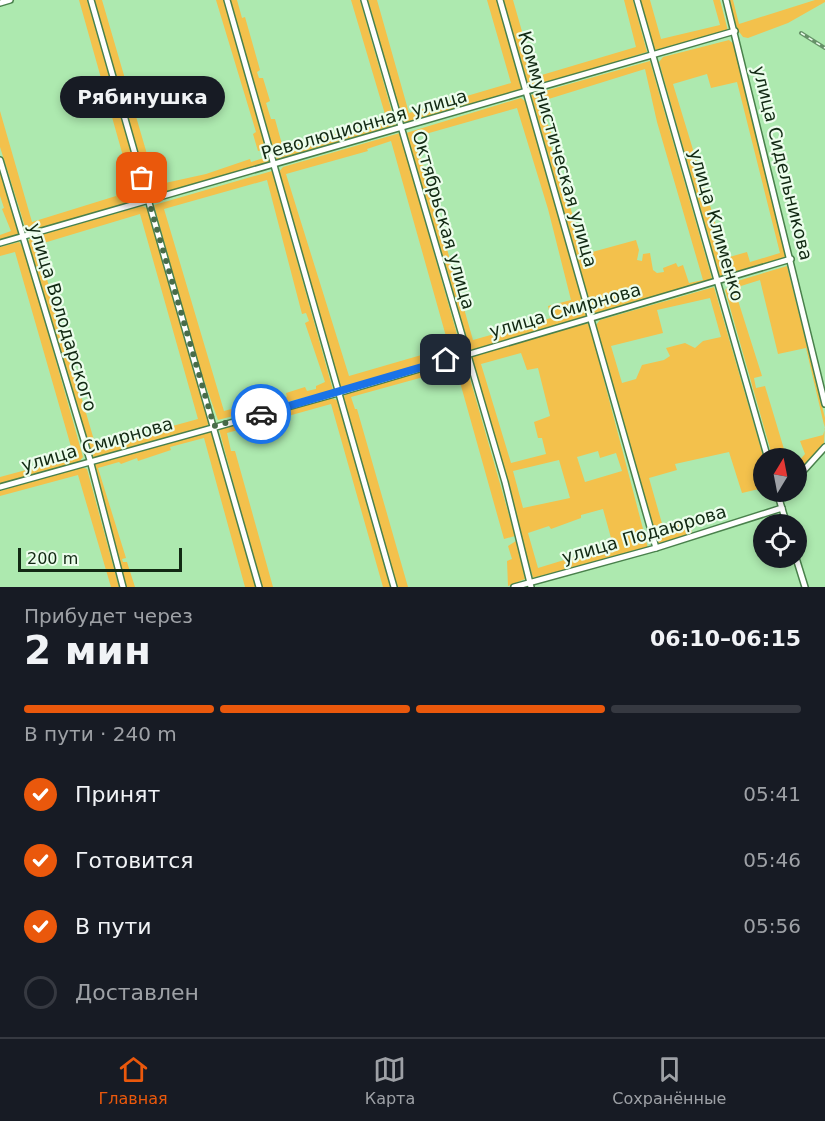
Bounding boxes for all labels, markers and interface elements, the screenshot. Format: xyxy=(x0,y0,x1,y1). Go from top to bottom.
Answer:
street label: Коммунистическая улица xyxy=(514,29,602,269)
street label: улица Сидельникова xyxy=(749,64,817,262)
callout: Рябинушка xyxy=(60,76,225,118)
street label: Революционная улица xyxy=(259,84,469,164)
text: Рябинушка xyxy=(77,85,208,109)
street label: Октябрьская улица xyxy=(408,128,480,312)
street label: улица Клименко xyxy=(685,147,749,303)
pin xyxy=(116,152,167,203)
icon: bag xyxy=(125,161,158,194)
street label: улица Володарского xyxy=(24,220,102,414)
street label: улица Смирнова xyxy=(487,278,643,342)
pin xyxy=(420,334,471,385)
icon: home xyxy=(429,343,462,376)
courier xyxy=(231,384,291,444)
icon: car xyxy=(245,398,278,431)
street label: улица Смирнова xyxy=(19,412,175,476)
north arrow xyxy=(753,448,807,502)
map controls xyxy=(753,448,807,568)
street label: улица Подаюрова xyxy=(559,500,729,568)
button: locate xyxy=(753,514,807,568)
scale bar xyxy=(18,545,182,572)
text: 200 m xyxy=(27,549,78,568)
text: Прибудет через xyxy=(24,604,193,628)
text: 06:10–06:15 xyxy=(650,626,801,651)
text: 2 мин xyxy=(24,628,151,673)
text: В пути · 240 m xyxy=(24,722,177,746)
icon: check xyxy=(24,778,57,811)
text: Принят xyxy=(75,782,160,807)
text: 05:41 xyxy=(743,782,801,806)
icon: check xyxy=(24,844,57,877)
text: Готовится xyxy=(75,848,194,873)
text: 05:46 xyxy=(743,848,801,872)
icon: check xyxy=(24,910,57,943)
text: В пути xyxy=(75,914,152,939)
text: 05:56 xyxy=(743,914,801,938)
text: Доставлен xyxy=(75,980,199,1005)
tab: Главная xyxy=(99,1053,168,1108)
tab: Карта xyxy=(365,1053,415,1108)
tab: Сохранённые xyxy=(612,1053,726,1108)

